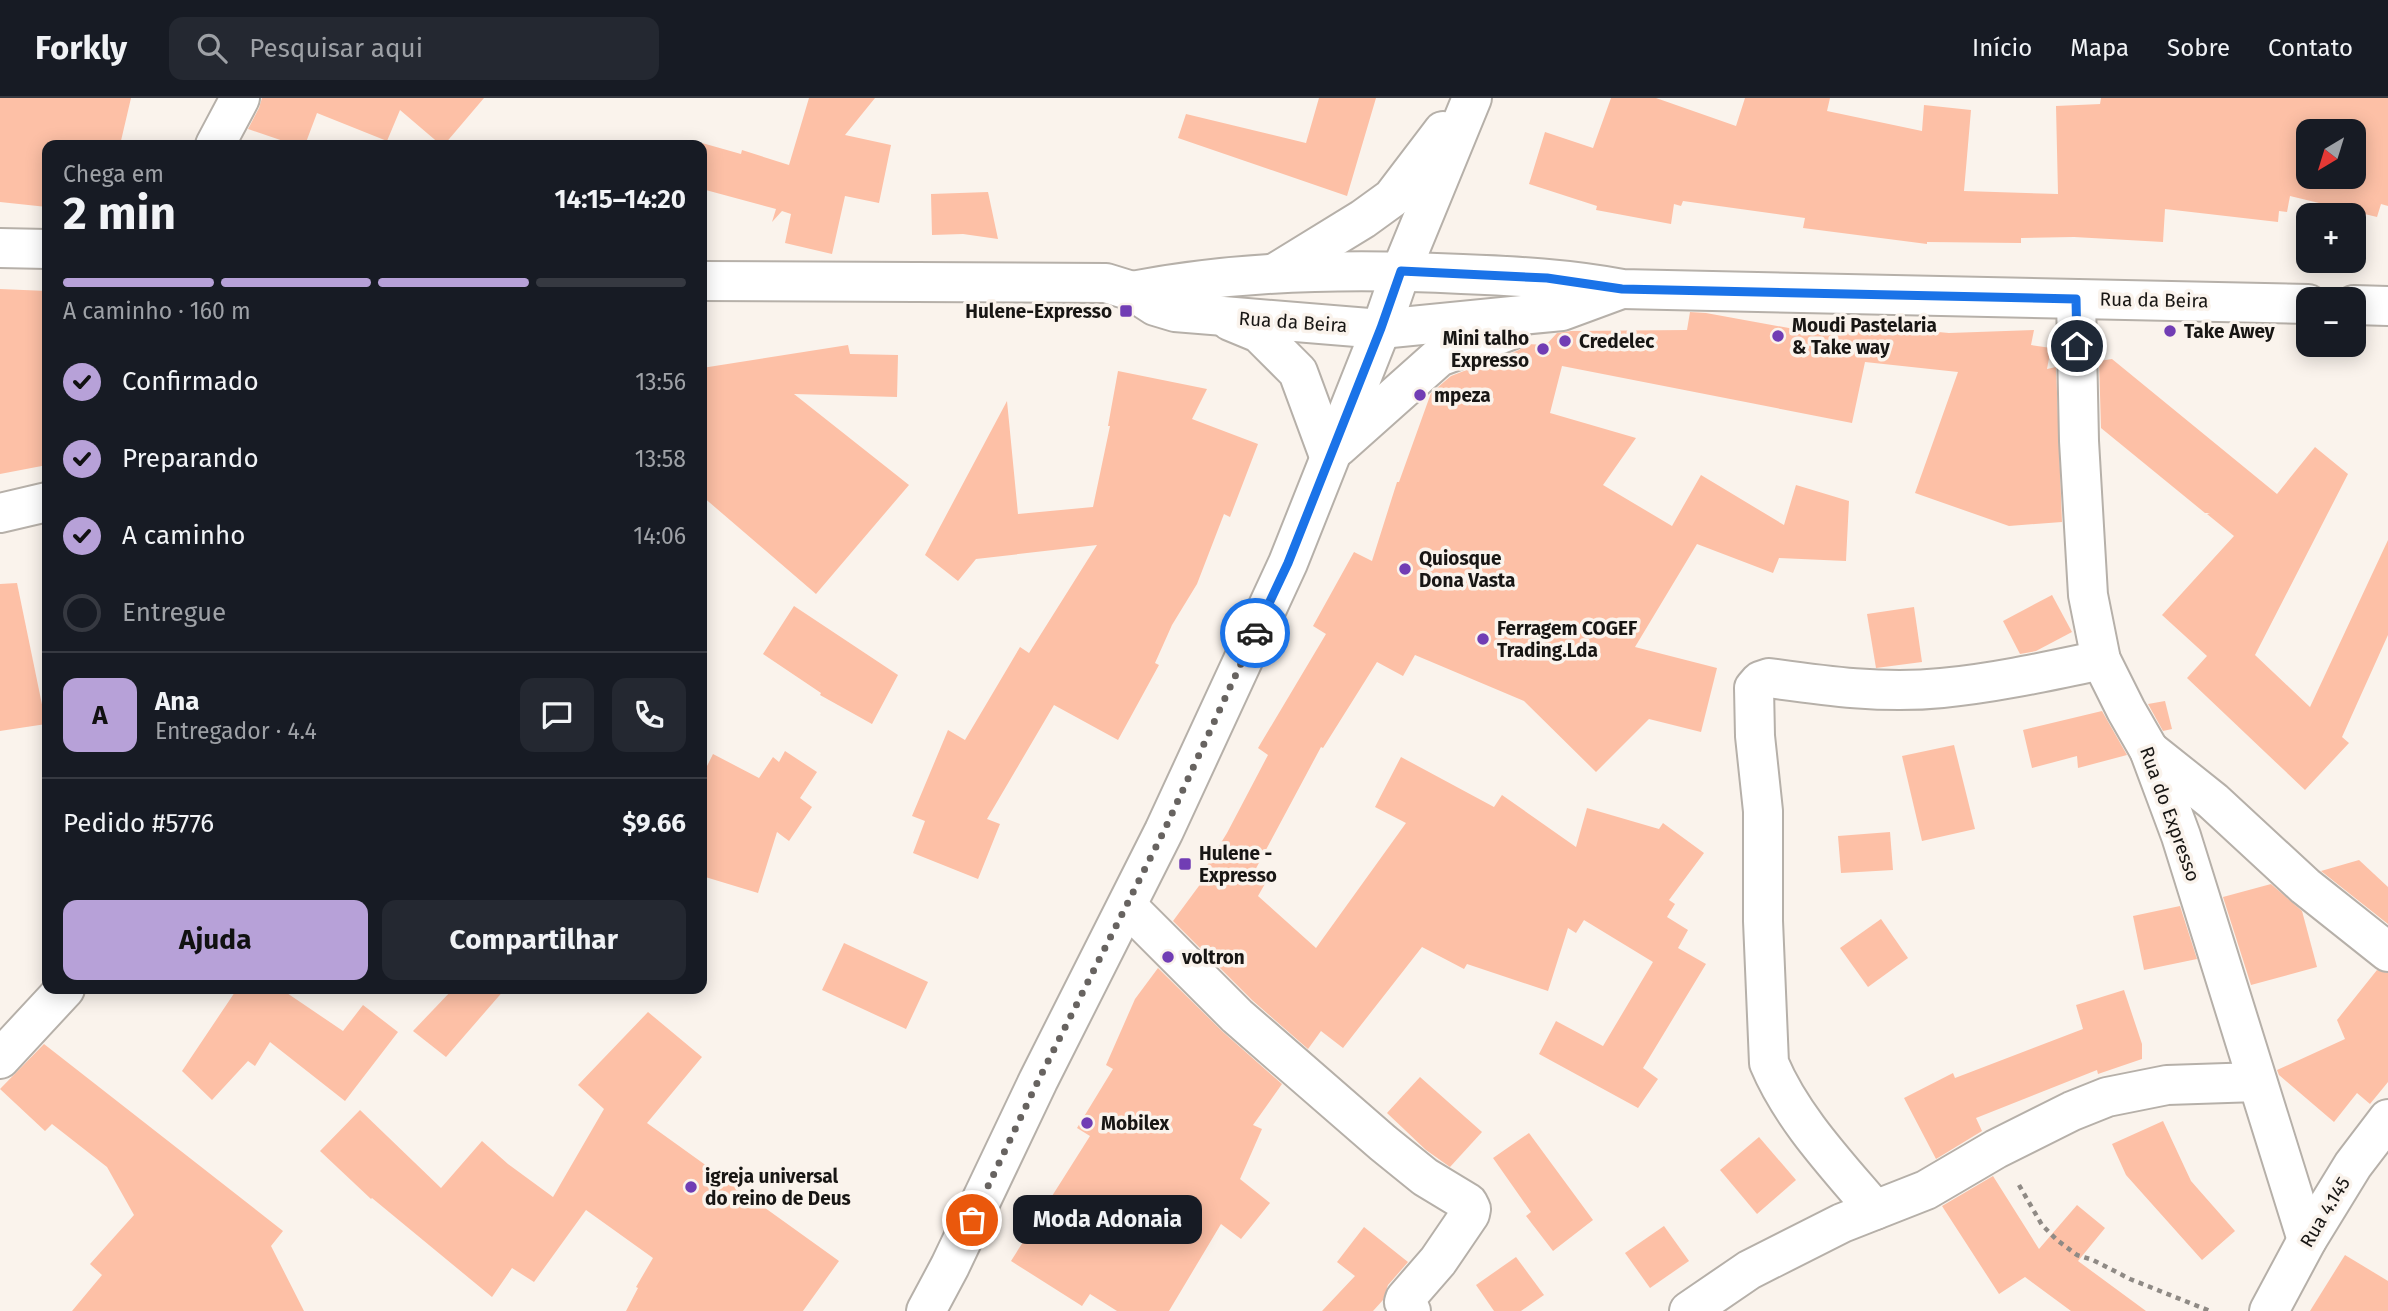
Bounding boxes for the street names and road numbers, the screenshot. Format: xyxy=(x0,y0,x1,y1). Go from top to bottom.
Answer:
street label: Rua da Beira xyxy=(2099,288,2209,312)
street label: Rua da Beira xyxy=(1238,307,1348,337)
street label: Rua do Expresso xyxy=(2135,743,2205,885)
street label: Rua 4.145 xyxy=(2295,1172,2355,1252)

